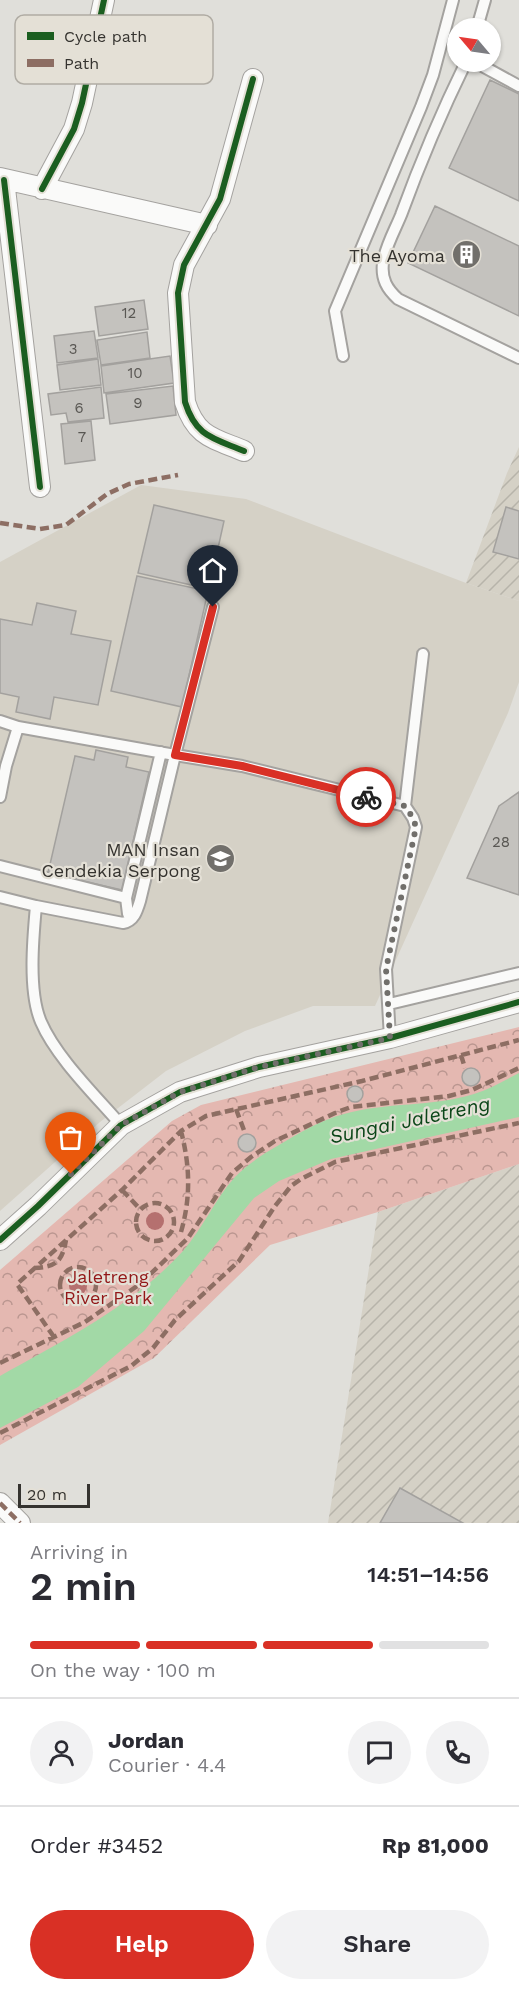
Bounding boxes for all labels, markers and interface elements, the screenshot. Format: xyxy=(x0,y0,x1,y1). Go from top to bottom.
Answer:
legend xyxy=(15,15,213,84)
north arrow xyxy=(447,18,501,72)
map controls xyxy=(447,18,501,72)
text: Cycle path xyxy=(64,27,147,46)
text: Path xyxy=(64,54,99,73)
building icon: The Ayoma xyxy=(450,239,482,271)
place label: The Ayoma xyxy=(349,245,445,266)
house number: 12 xyxy=(122,304,136,322)
house number: 3 xyxy=(69,340,77,358)
house number: 10 xyxy=(127,364,143,382)
house number: 9 xyxy=(133,394,143,412)
house number: 6 xyxy=(74,399,84,417)
house number: 7 xyxy=(78,428,86,446)
pin xyxy=(187,545,238,607)
icon: home xyxy=(196,554,229,587)
courier xyxy=(336,767,396,827)
icon: bike xyxy=(350,781,383,814)
house number: 28 xyxy=(492,833,510,851)
place label: MAN Insan Cendekia Serpong xyxy=(41,839,200,881)
school or university icon: MAN Insan Cendekia Serpong xyxy=(205,843,237,875)
water label: Sungai Jaletreng xyxy=(327,1091,493,1149)
pin xyxy=(45,1112,96,1174)
icon: bag xyxy=(54,1121,87,1154)
park label: Jaletreng River Park xyxy=(64,1266,152,1308)
scale bar xyxy=(18,1481,90,1508)
text: 20 m xyxy=(27,1485,67,1504)
text: Arriving in xyxy=(30,1540,128,1564)
text: 14:51–14:56 xyxy=(367,1562,489,1587)
text: 2 min xyxy=(30,1564,137,1609)
text: On the way · 100 m xyxy=(30,1658,216,1682)
button: person xyxy=(30,1721,93,1784)
button: chat xyxy=(348,1721,411,1784)
button: phone xyxy=(426,1721,489,1784)
text: Jordan xyxy=(108,1728,184,1753)
text: Courier · 4.4 xyxy=(108,1753,226,1777)
text: Order #3452 xyxy=(30,1833,163,1858)
text: Rp 81,000 xyxy=(382,1833,489,1858)
button: Help xyxy=(30,1910,254,1979)
button: Share xyxy=(266,1910,489,1979)

